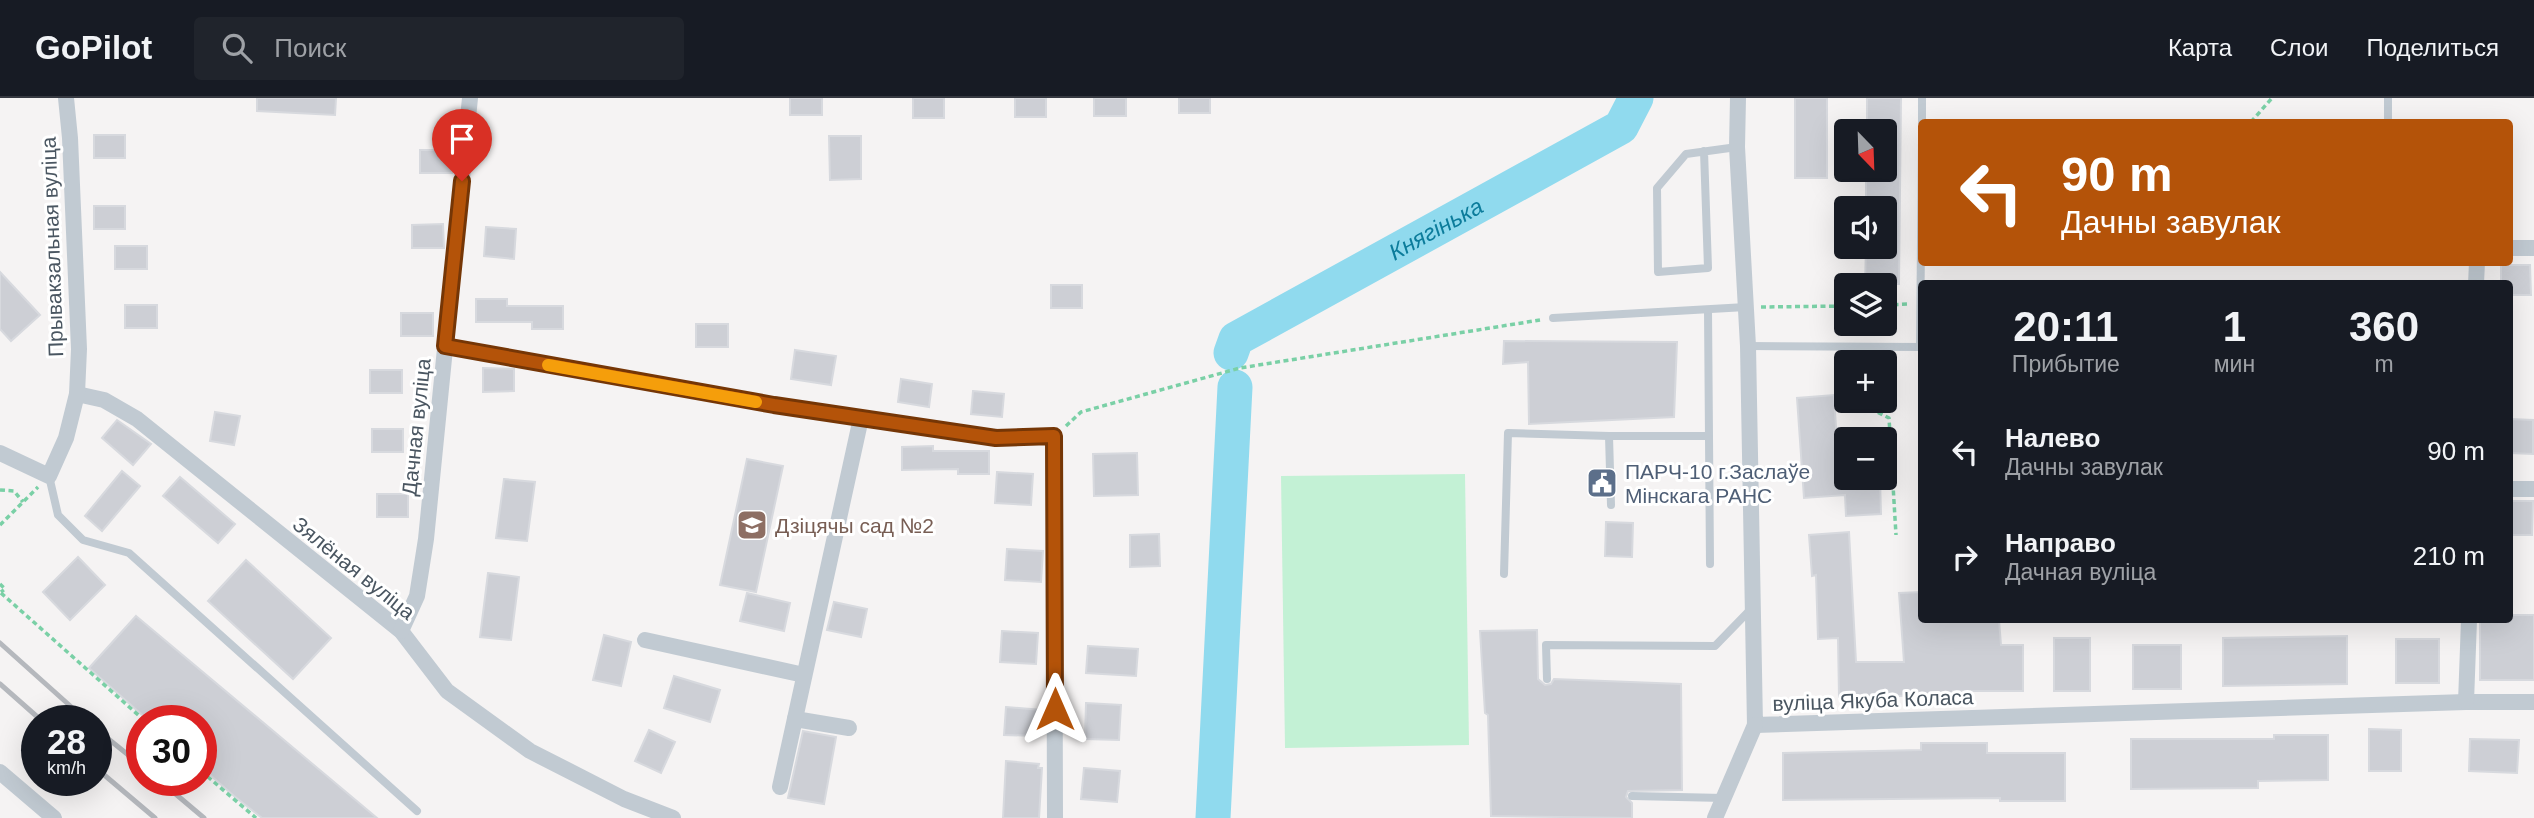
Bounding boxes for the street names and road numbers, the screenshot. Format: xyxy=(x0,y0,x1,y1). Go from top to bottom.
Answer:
street label: Прывакзальная вуліца xyxy=(37,136,67,357)
street label: Дачная вуліца xyxy=(397,357,435,497)
street label: Зялёная вуліца xyxy=(289,512,420,624)
street label: вуліца Якуба Коласа xyxy=(1772,685,1974,715)

